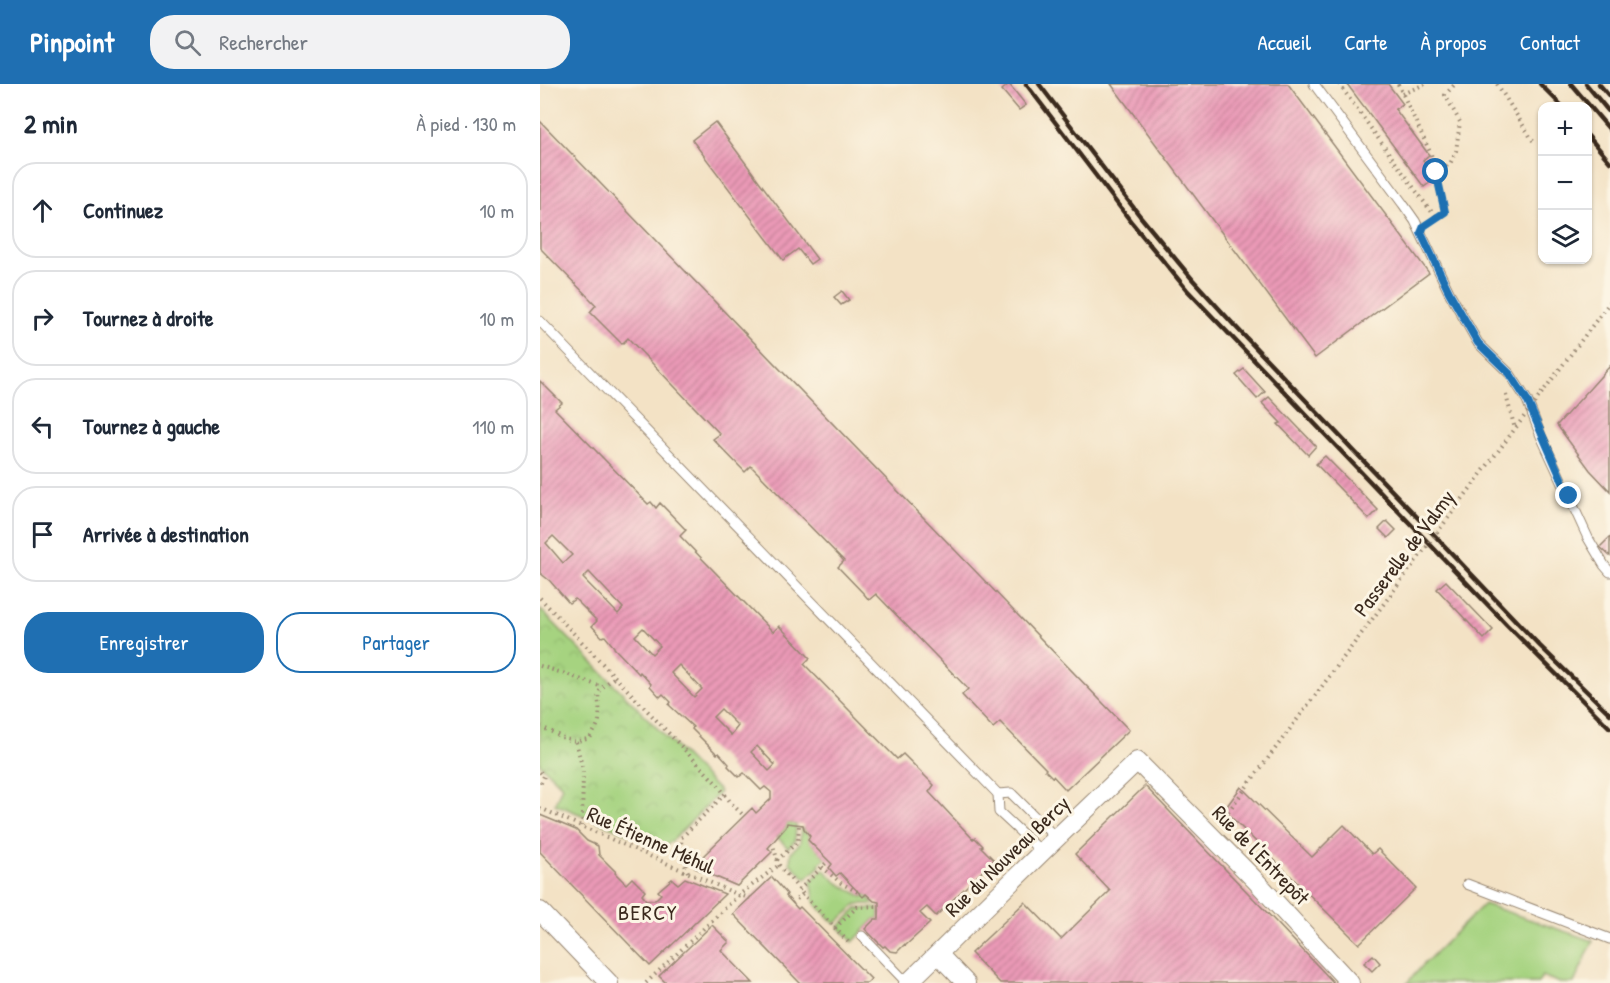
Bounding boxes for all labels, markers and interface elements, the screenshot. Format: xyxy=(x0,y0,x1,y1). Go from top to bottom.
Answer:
search box xyxy=(150,15,570,69)
text: Pinpoint xyxy=(30,23,114,61)
icon: search xyxy=(171,26,204,59)
text: Rechercher xyxy=(219,27,308,57)
text: Accueil xyxy=(1258,28,1311,57)
text: Carte xyxy=(1344,28,1388,57)
text: À propos xyxy=(1421,28,1487,57)
text: Contact xyxy=(1520,28,1580,57)
map controls xyxy=(1538,102,1592,264)
button: + xyxy=(1538,102,1592,156)
text: 2 min xyxy=(24,106,77,141)
text: À pied · 130 m xyxy=(416,110,516,137)
button: − xyxy=(1538,156,1592,210)
route start xyxy=(1422,158,1448,184)
icon: ahead xyxy=(26,194,59,227)
text: Continuez xyxy=(83,195,163,225)
text: 10 m xyxy=(480,197,514,224)
button: layers xyxy=(1538,210,1592,264)
icon: right xyxy=(26,302,59,335)
text: Tournez à droite xyxy=(83,303,213,333)
text: 10 m xyxy=(480,305,514,332)
icon: left xyxy=(26,410,59,443)
text: Tournez à gauche xyxy=(83,411,220,441)
text: 110 m xyxy=(472,413,514,440)
route end xyxy=(1555,482,1581,508)
street label: Passerelle de Valmy xyxy=(1347,484,1461,622)
icon: arrive xyxy=(26,518,59,551)
text: Arrivée à destination xyxy=(83,519,249,549)
button: Enregistrer xyxy=(24,612,264,673)
button: Partager xyxy=(276,612,516,673)
street label: Rue du Nouveau Bercy xyxy=(938,789,1076,923)
street label: Rue Étienne Méhul xyxy=(583,799,720,881)
street label: Rue de l'Entrepôt xyxy=(1206,799,1317,912)
district label: BERCY xyxy=(618,897,678,927)

